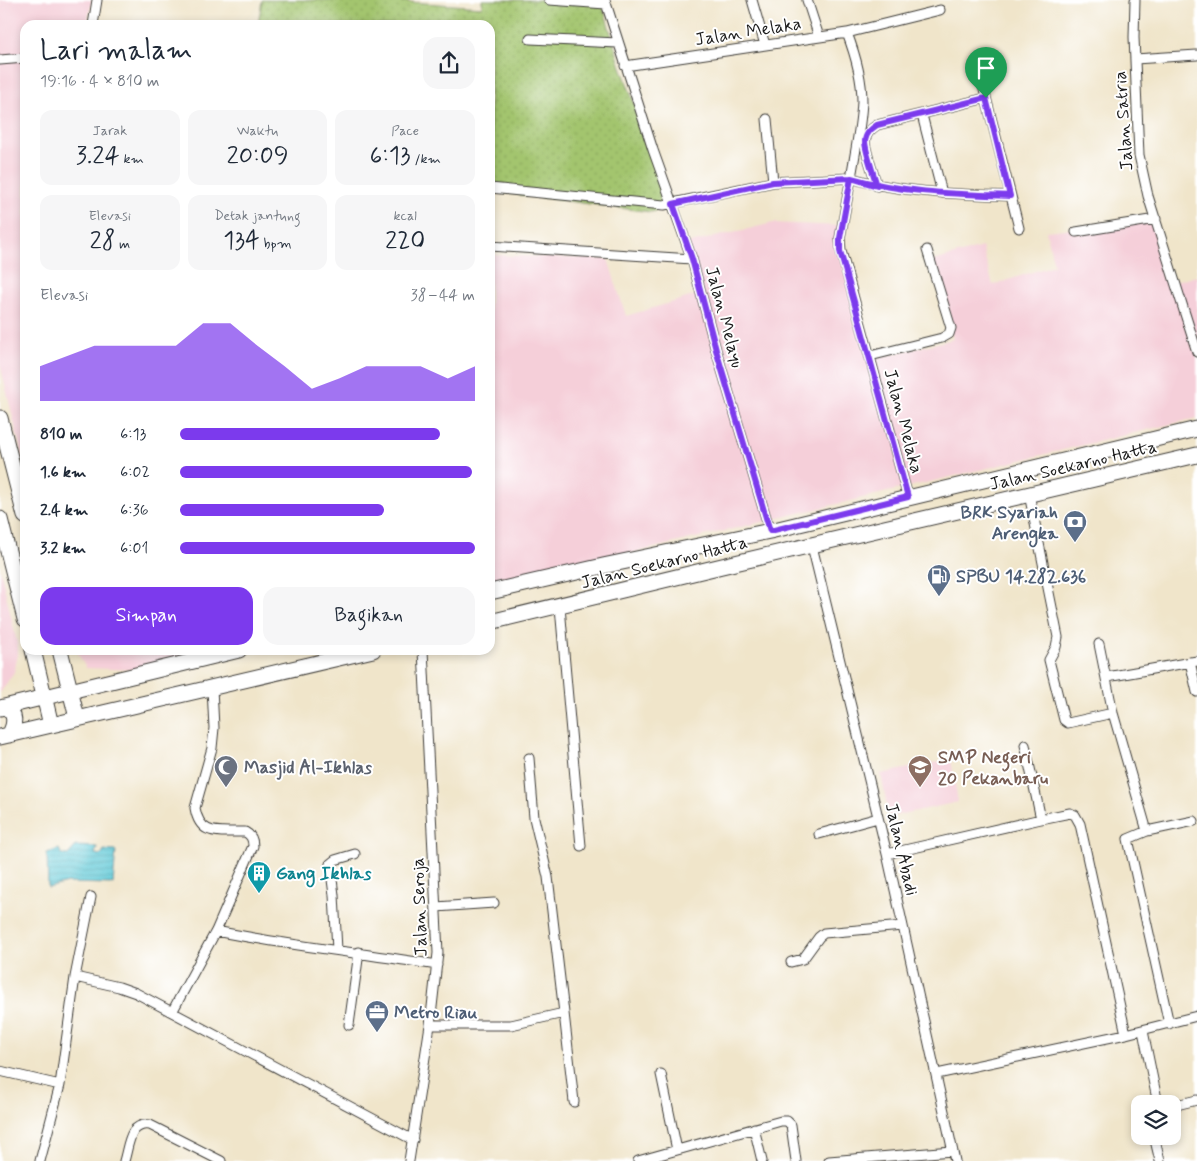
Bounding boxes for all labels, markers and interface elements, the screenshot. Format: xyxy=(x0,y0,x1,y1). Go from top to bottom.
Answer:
street label: Jalan Melaka xyxy=(693,12,803,52)
text: Lari malam xyxy=(40,33,193,70)
button: share xyxy=(423,37,475,89)
pin xyxy=(965,47,1007,98)
icon: arrive xyxy=(972,54,1000,82)
street label: Jalan Satria xyxy=(1109,70,1139,172)
text: 19:16 · 4 × 810 m xyxy=(40,71,160,92)
text: Jarak xyxy=(93,122,127,140)
text: Waktu xyxy=(237,122,278,140)
text: Pace xyxy=(391,122,419,140)
text: 3.24 xyxy=(76,140,120,173)
text: 20:09 xyxy=(226,140,289,173)
text: 6:13 xyxy=(369,140,411,173)
text: km xyxy=(120,150,144,168)
text: /km xyxy=(411,150,441,168)
text: Elevasi xyxy=(89,207,131,225)
text: Detak jantung xyxy=(214,207,301,225)
text: kcal xyxy=(393,207,417,225)
text: 28 xyxy=(89,225,115,258)
text: 134 xyxy=(223,225,260,258)
text: 220 xyxy=(385,225,425,258)
text: m xyxy=(115,235,130,253)
text: bpm xyxy=(260,235,292,253)
street label: Jalan Melayu xyxy=(699,264,749,371)
text: Elevasi xyxy=(40,285,88,306)
text: 38–44 m xyxy=(411,285,475,306)
street label: Jalan Melaka xyxy=(878,366,929,476)
text: 810 m xyxy=(40,424,83,445)
text: 6:13 xyxy=(120,424,146,445)
street label: Jalan Soekarno Hatta xyxy=(987,435,1159,497)
text: 1.6 km xyxy=(40,462,86,483)
text: 6:02 xyxy=(120,462,150,483)
text: 2.4 km xyxy=(40,500,88,521)
text: 6:36 xyxy=(120,500,149,521)
place label: BRK Syariah Arengka xyxy=(960,501,1059,548)
bank icon: BRK Syariah Arengka xyxy=(1062,509,1088,543)
street label: Jalan Soekarno Hatta xyxy=(578,531,750,595)
text: 3.2 km xyxy=(40,538,86,559)
text: 6:01 xyxy=(120,538,148,559)
fuel station icon: SPBU 14.282.636 xyxy=(926,563,952,597)
place label: SPBU 14.282.636 xyxy=(956,565,1086,589)
button: Simpan xyxy=(40,587,253,645)
button: Bagikan xyxy=(263,587,475,645)
place label: SMP Negeri 20 Pekanbaru xyxy=(938,746,1048,791)
mosque icon: Masjid Al-Ikhlas xyxy=(213,754,239,788)
school or university icon: SMP Negeri 20 Pekanbaru xyxy=(907,754,933,788)
place label: Masjid Al-Ikhlas xyxy=(244,756,372,780)
street label: Jalan Abadi xyxy=(879,800,923,898)
street label: Jalan Seroja xyxy=(406,857,434,957)
building icon: Gang Ikhlas xyxy=(246,860,272,894)
place label: Gang Ikhlas xyxy=(276,862,371,888)
office icon: Metro Riau xyxy=(364,999,390,1033)
place label: Metro Riau xyxy=(394,1001,478,1025)
map controls xyxy=(1131,1095,1181,1145)
button: layers xyxy=(1131,1095,1181,1145)

